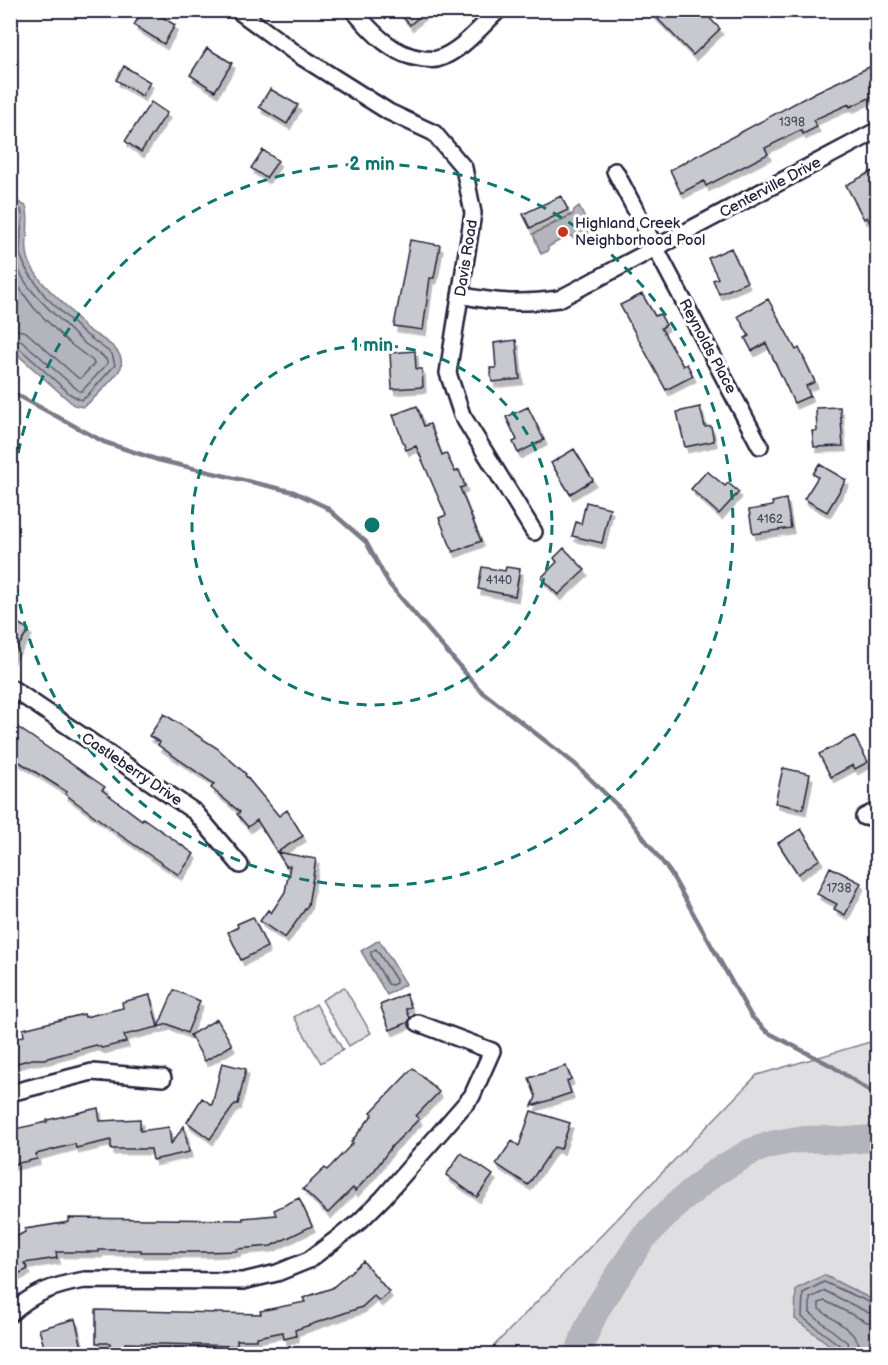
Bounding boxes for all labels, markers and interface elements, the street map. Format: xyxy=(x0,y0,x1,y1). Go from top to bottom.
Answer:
house number: 1398 xyxy=(779,115,805,130)
street label: Centerville Drive xyxy=(716,153,824,222)
text: 2 min xyxy=(349,154,395,175)
place label: Highland Creek Neighborhood Pool xyxy=(575,214,705,250)
street label: Davis Road xyxy=(451,218,482,298)
marker: Highland Creek Neighborhood Pool xyxy=(556,225,570,239)
street label: Reynolds Place xyxy=(675,296,741,397)
text: 1 min xyxy=(351,335,393,356)
house number: 4162 xyxy=(757,512,783,527)
centre of rings xyxy=(362,515,382,535)
house number: 4140 xyxy=(486,573,512,588)
street label: Castleberry Drive xyxy=(78,729,186,810)
house number: 1738 xyxy=(827,881,851,896)

